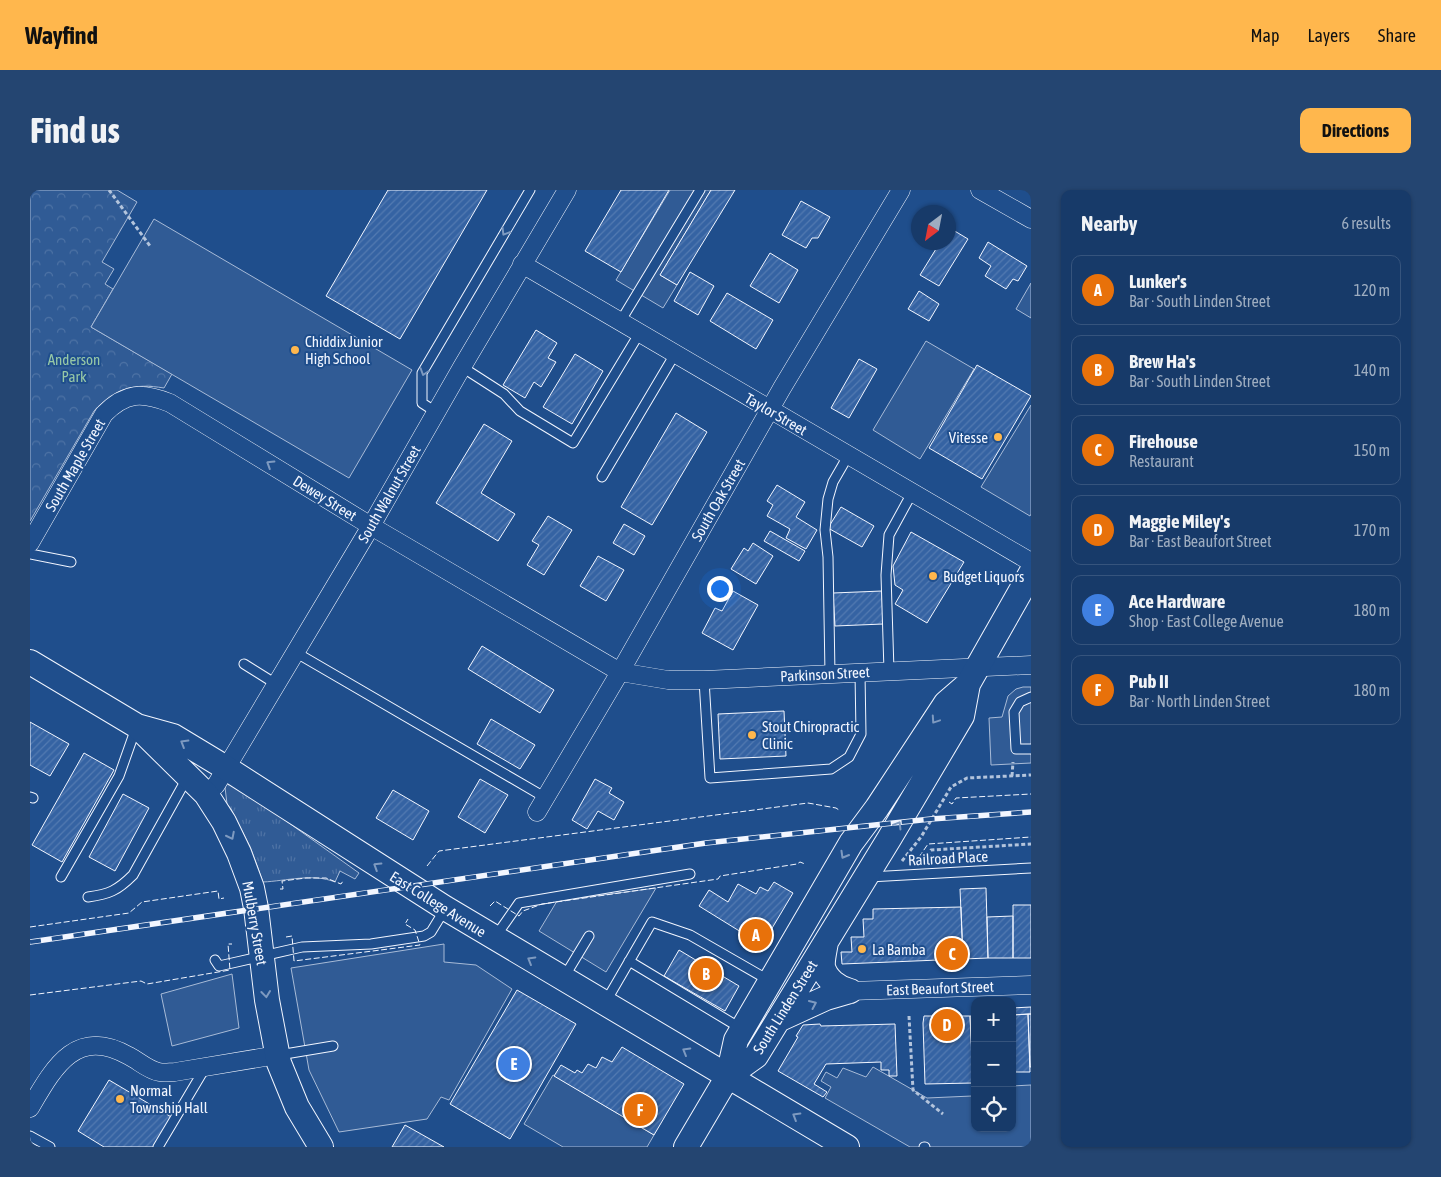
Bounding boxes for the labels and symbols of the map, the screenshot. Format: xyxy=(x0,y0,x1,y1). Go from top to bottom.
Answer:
north arrow xyxy=(911,205,956,250)
one-way arrow xyxy=(502,226,512,235)
place label: Chiddix Junior High School xyxy=(305,333,383,367)
marker: Chiddix Junior High School xyxy=(289,344,301,356)
park label: Anderson Park xyxy=(48,351,100,385)
one-way arrow xyxy=(420,367,430,376)
street label: Taylor Street xyxy=(742,389,810,439)
street label: South Maple Street xyxy=(42,416,108,514)
place label: Vitesse xyxy=(949,429,988,446)
marker: Vitesse xyxy=(992,431,1004,443)
street label: South Walnut Street xyxy=(354,442,424,546)
street label: South Oak Street xyxy=(688,456,748,544)
one-way arrow xyxy=(266,461,275,471)
street label: Dewey Street xyxy=(290,472,360,524)
place label: Budget Liquors xyxy=(943,568,1024,585)
marker: Budget Liquors xyxy=(927,570,939,582)
your location xyxy=(707,576,733,602)
street label: Parkinson Street xyxy=(780,663,870,685)
one-way arrow xyxy=(932,714,941,724)
place label: Stout Chiropractic Clinic xyxy=(762,718,860,752)
marker: Stout Chiropractic Clinic xyxy=(746,729,758,741)
one-way arrow xyxy=(181,739,190,749)
one-way arrow xyxy=(891,822,901,831)
one-way arrow xyxy=(225,831,235,840)
street label: Railroad Place xyxy=(908,847,989,869)
one-way arrow xyxy=(841,849,851,858)
one-way arrow xyxy=(374,863,383,873)
street label: East College Avenue xyxy=(387,868,489,940)
street label: Mulberry Street xyxy=(239,880,271,966)
pin: A xyxy=(740,916,772,954)
pin: C xyxy=(936,935,968,973)
place label: La Bamba xyxy=(872,941,926,958)
marker: La Bamba xyxy=(856,943,868,955)
pin: B xyxy=(690,955,722,993)
one-way arrow xyxy=(527,957,536,967)
street label: South Linden Street xyxy=(749,957,821,1057)
street label: East Beaufort Street xyxy=(886,978,994,998)
one-way arrow xyxy=(260,990,271,998)
one-way arrow xyxy=(808,999,817,1010)
pin: D xyxy=(931,1006,963,1044)
pin: E xyxy=(498,1045,530,1083)
one-way arrow xyxy=(683,1048,692,1058)
place label: Normal Township Hall xyxy=(130,1082,208,1116)
pin: F xyxy=(624,1091,656,1129)
marker: Normal Township Hall xyxy=(114,1093,126,1105)
one-way arrow xyxy=(792,1113,801,1123)

